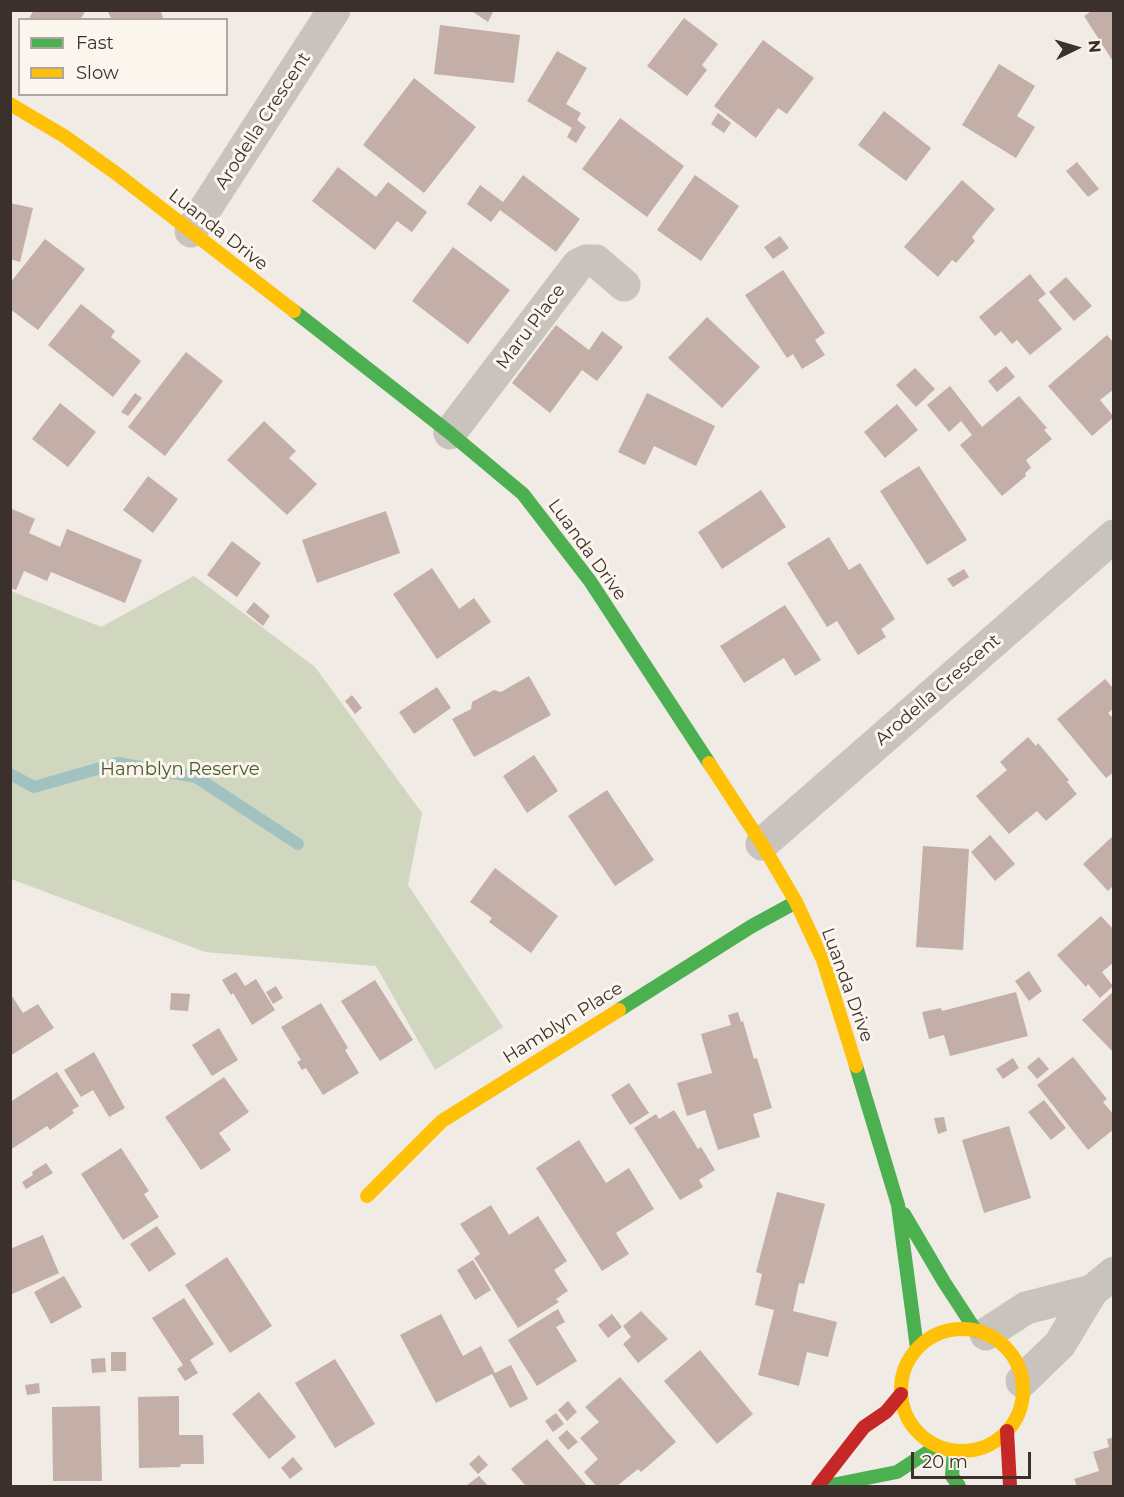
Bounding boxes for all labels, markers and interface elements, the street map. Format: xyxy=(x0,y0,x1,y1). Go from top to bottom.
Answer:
legend xyxy=(18,18,228,96)
north arrow xyxy=(1046,18,1106,78)
text: Fast xyxy=(76,32,114,54)
text: N xyxy=(1084,39,1104,54)
street label: Arodella Crescent xyxy=(211,48,315,194)
text: Slow xyxy=(76,62,119,84)
street label: Luanda Drive xyxy=(164,185,272,275)
street label: Maru Place xyxy=(492,280,570,374)
street label: Luanda Drive xyxy=(543,495,631,605)
street label: Arodella Crescent xyxy=(871,630,1005,750)
park label: Hamblyn Reserve xyxy=(100,759,260,781)
street label: Luanda Drive xyxy=(816,925,878,1045)
street label: Hamblyn Place xyxy=(499,977,627,1069)
scale bar xyxy=(914,1440,1034,1478)
text: 20 m xyxy=(922,1451,968,1473)

